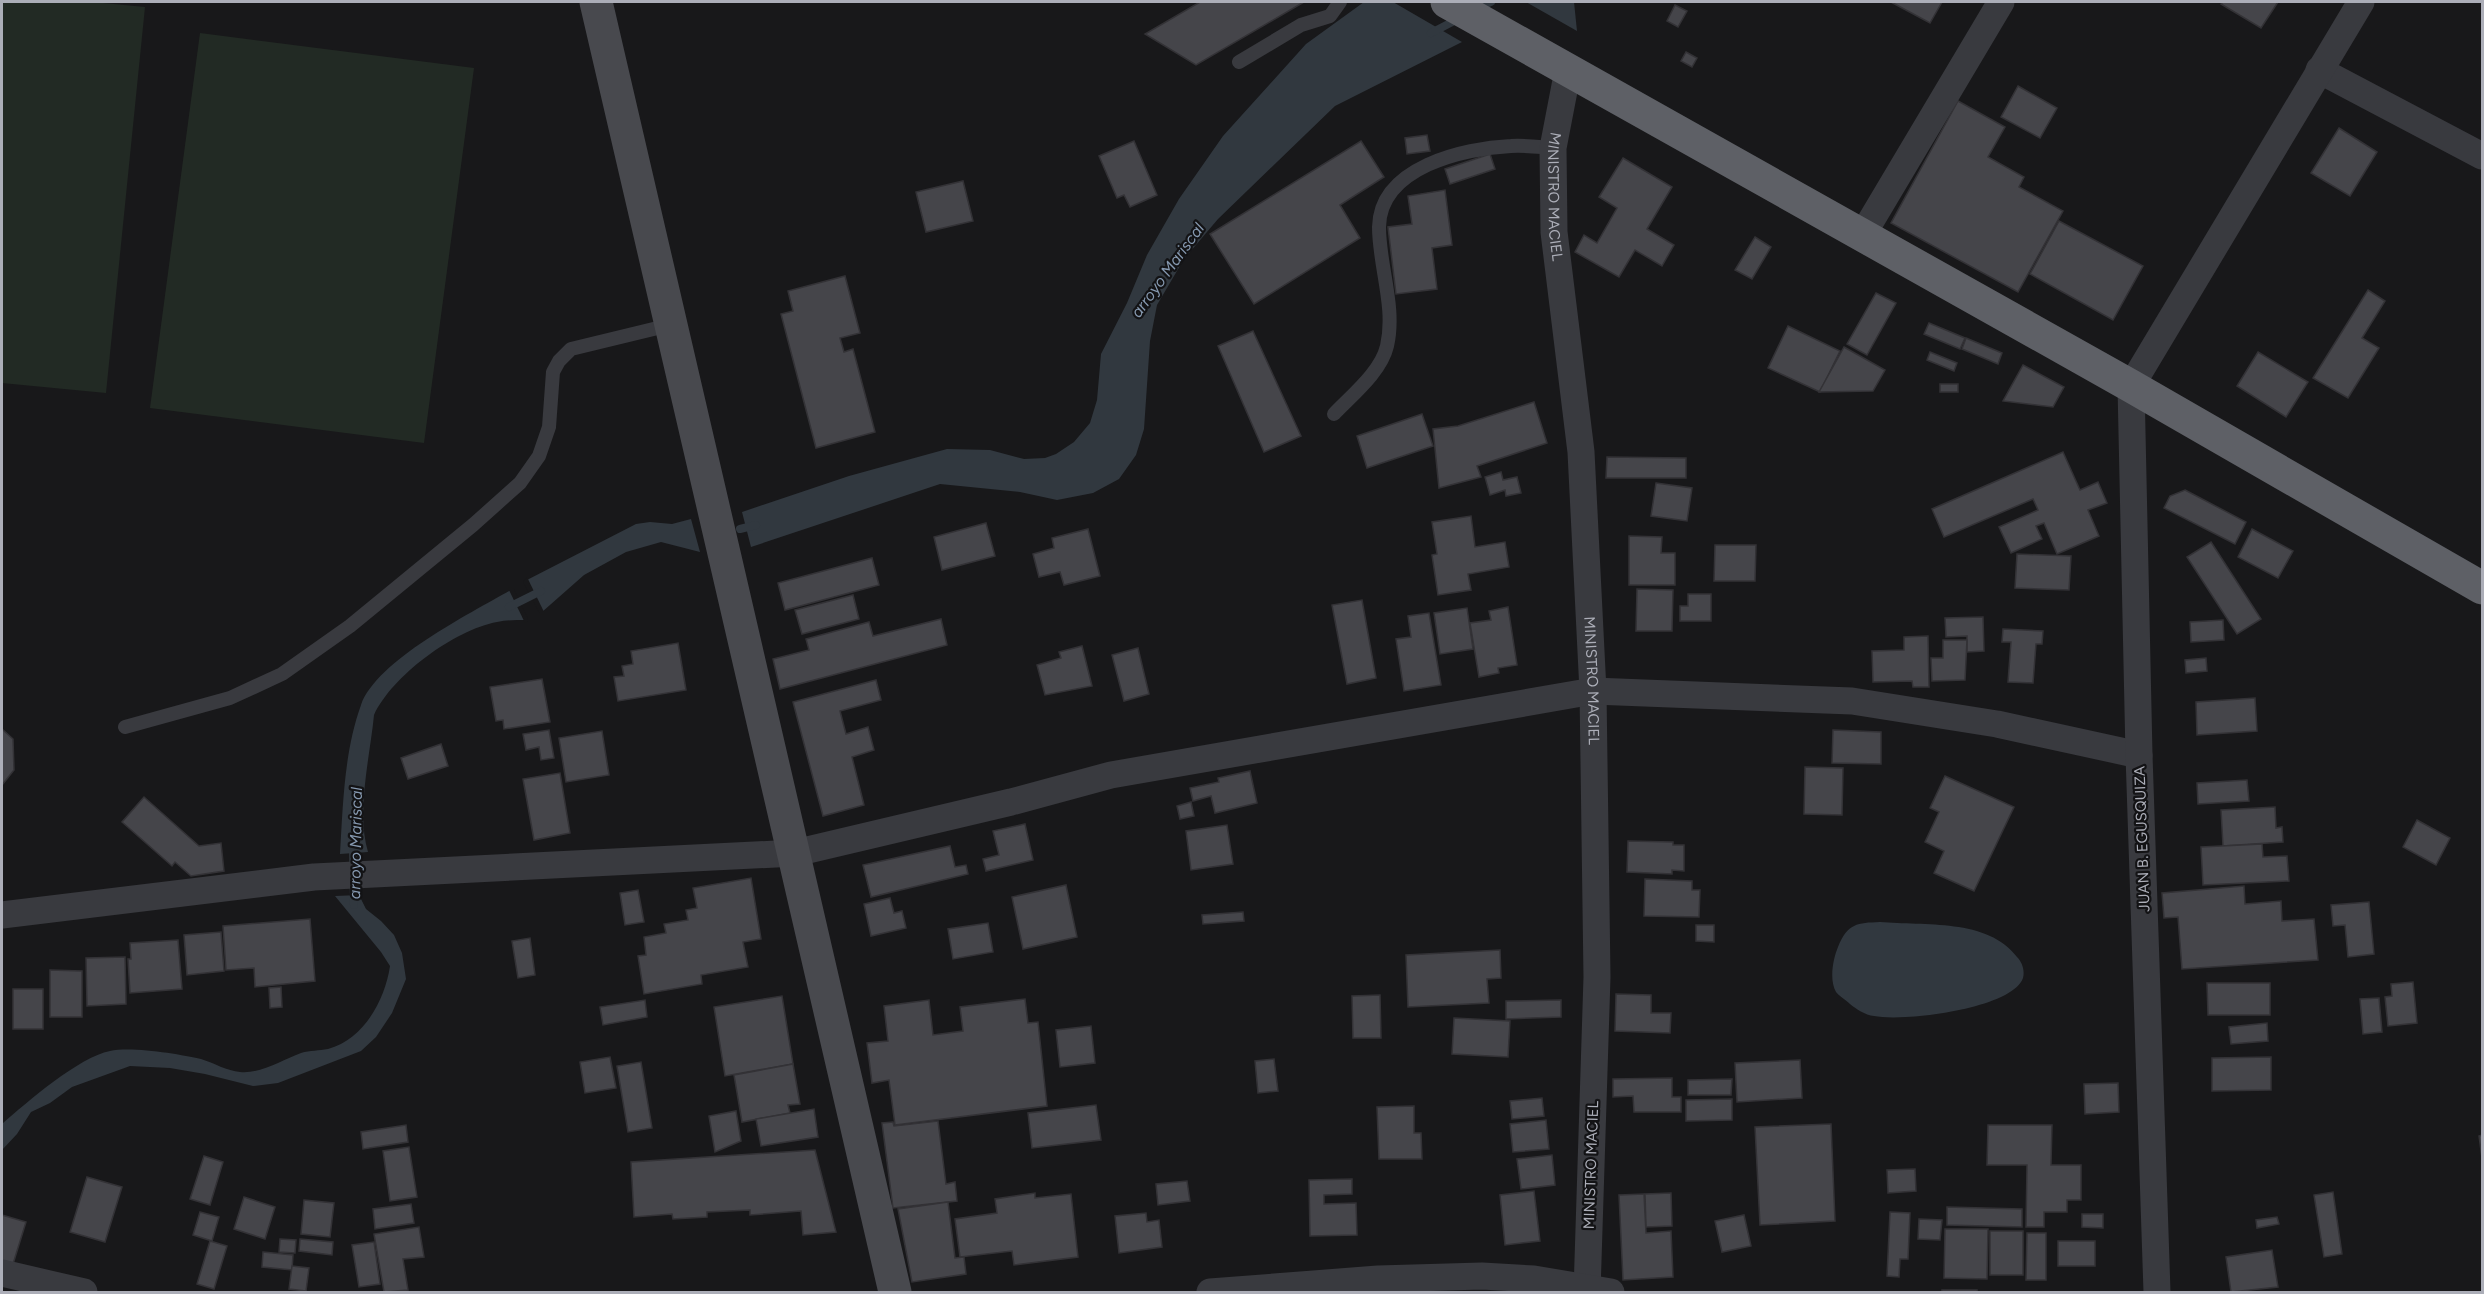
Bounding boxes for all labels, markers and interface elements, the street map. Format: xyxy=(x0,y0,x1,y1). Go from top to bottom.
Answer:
street label: MINISTRO MACIEL xyxy=(1544,131,1566,262)
water label: arroyo Mariscal xyxy=(1127,219,1208,321)
street label: MINISTRO MACIEL xyxy=(1580,616,1603,745)
street label: JUAN B. EGUSQUIZA xyxy=(2130,766,2154,912)
water label: arroyo Mariscal xyxy=(345,786,366,899)
street label: MINISTRO MACIEL xyxy=(1580,1100,1602,1230)

